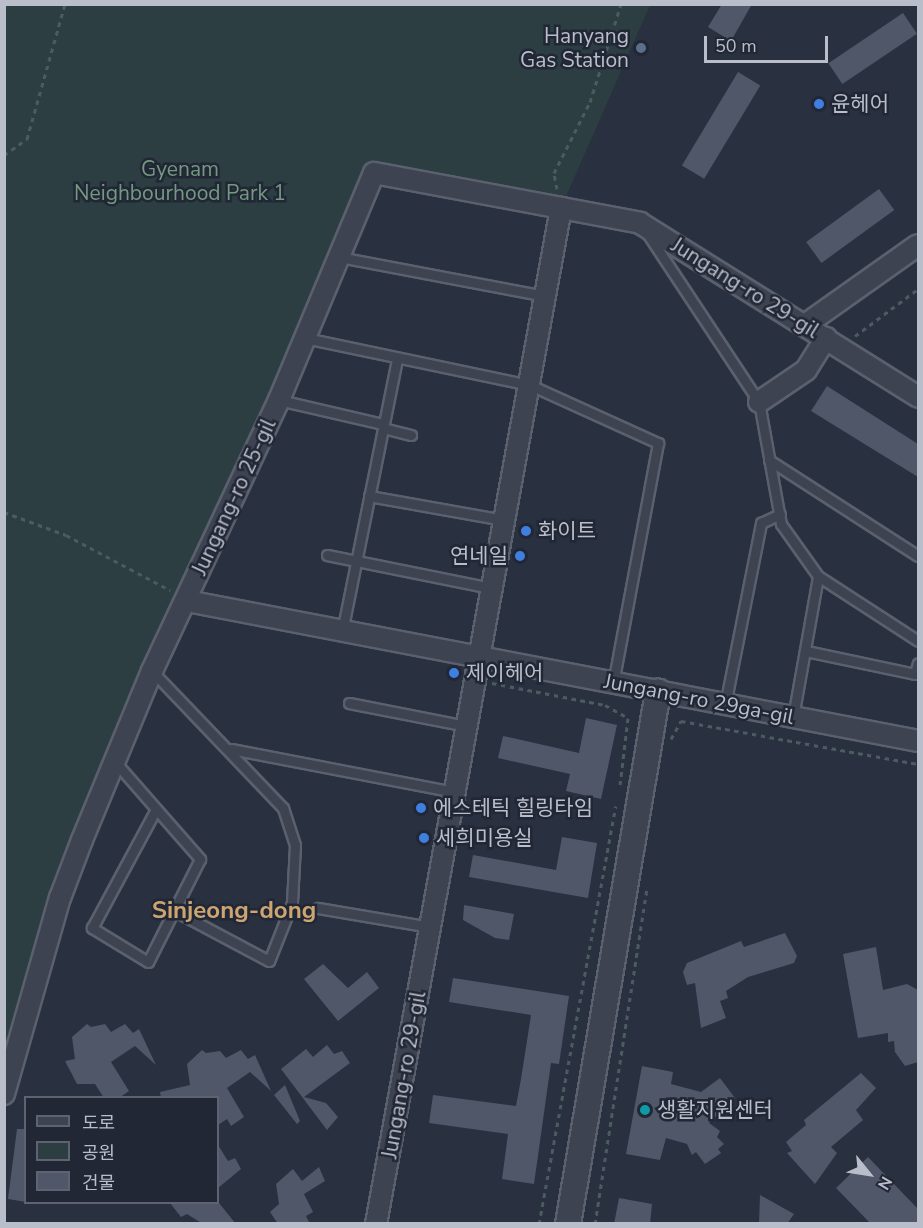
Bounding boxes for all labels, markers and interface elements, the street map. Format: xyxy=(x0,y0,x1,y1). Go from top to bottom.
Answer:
place label: Hanyang Gas Station xyxy=(520,23,629,73)
scale bar xyxy=(707,24,832,62)
text: 50 m xyxy=(715,34,757,58)
marker: Hanyang Gas Station xyxy=(634,41,648,55)
place label: 윤헤어 xyxy=(831,91,889,117)
marker: 윤헤어 xyxy=(812,97,826,111)
park label: Gyenam Neighbourhood Park 1 xyxy=(74,156,286,206)
street label: Jungang-ro 29-gil xyxy=(667,232,823,344)
street label: Jungang-ro 25-gil xyxy=(187,415,281,579)
place label: 화이트 xyxy=(538,518,596,544)
marker: 화이트 xyxy=(519,524,533,538)
place label: 연네일 xyxy=(450,543,508,569)
marker: 연네일 xyxy=(513,549,527,563)
place label: 제이헤어 xyxy=(466,660,543,686)
marker: 제이헤어 xyxy=(447,666,461,680)
street label: Jungang-ro 29ga-gil xyxy=(602,668,796,730)
place label: 에스테틱 힐링타임 xyxy=(433,795,593,821)
marker: 에스테틱 힐링타임 xyxy=(414,801,428,815)
place label: 세희미용실 xyxy=(436,825,533,851)
marker: 세희미용실 xyxy=(417,831,431,845)
district label: Sinjeong-dong xyxy=(152,897,316,925)
street label: Jungang-ro 29-gil xyxy=(377,989,431,1161)
legend xyxy=(24,1096,219,1204)
place label: 생활지원센터 xyxy=(657,1097,773,1123)
marker: 생활지원센터 xyxy=(638,1103,652,1117)
text: 도로 xyxy=(82,1111,115,1135)
text: 공원 xyxy=(82,1141,115,1165)
north arrow xyxy=(839,1144,899,1204)
text: 건물 xyxy=(82,1171,115,1195)
text: N xyxy=(872,1172,897,1194)

